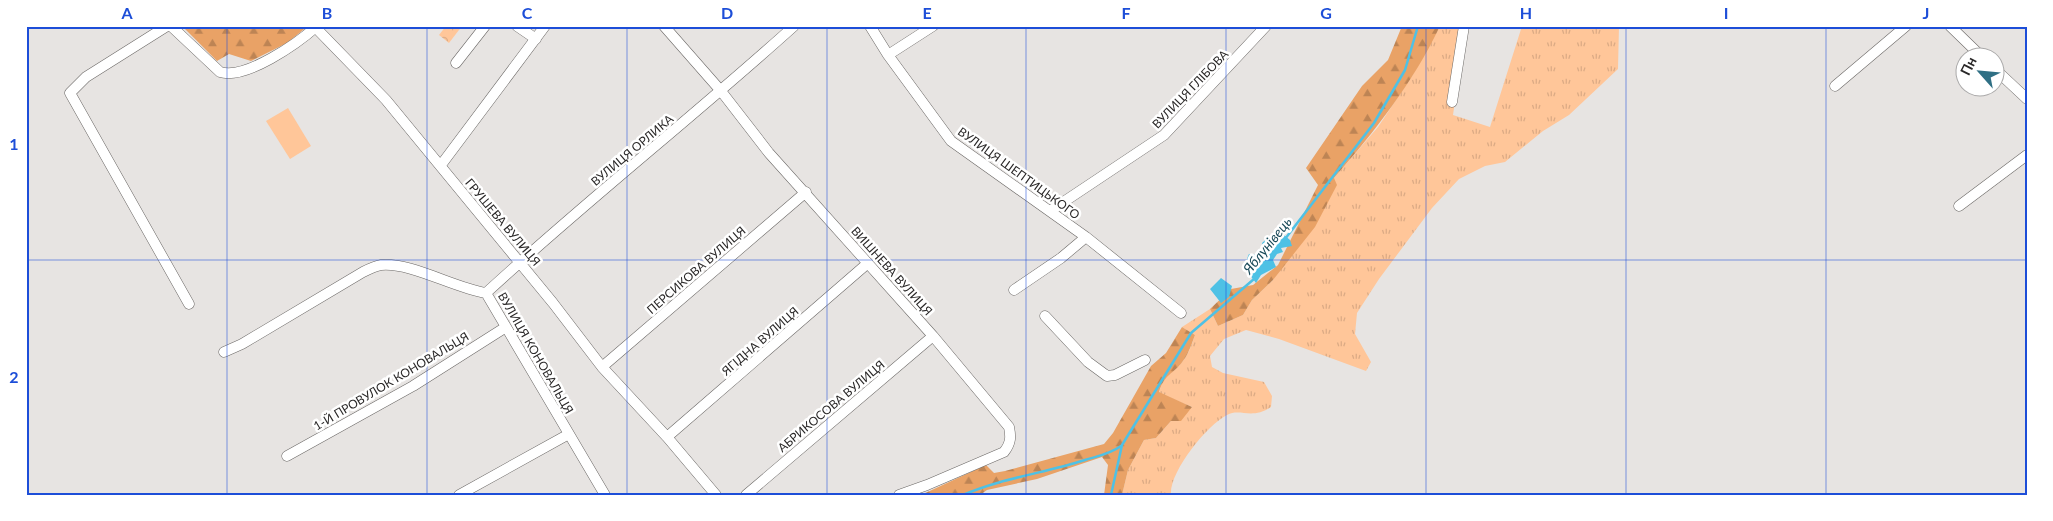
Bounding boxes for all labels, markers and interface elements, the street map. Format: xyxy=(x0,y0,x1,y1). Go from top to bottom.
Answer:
text: A xyxy=(120,3,133,22)
text: B xyxy=(322,3,332,22)
text: C xyxy=(522,3,533,22)
text: D xyxy=(721,3,733,22)
text: E xyxy=(922,3,932,22)
text: F xyxy=(1121,3,1131,22)
text: G xyxy=(1320,3,1332,22)
text: H xyxy=(1520,3,1532,22)
text: I xyxy=(1724,3,1728,22)
text: J xyxy=(1923,3,1929,22)
street label: ВУЛИЦЯ ГЛІБОВА xyxy=(1149,46,1232,131)
north arrow xyxy=(1956,48,2006,98)
text: Пн xyxy=(1956,54,1980,78)
street label: ВУЛИЦЯ ОРЛИКА xyxy=(588,111,677,189)
street label: ВУЛИЦЯ ШЕПТИЦЬКОГО xyxy=(955,124,1083,223)
text: 1 xyxy=(9,134,19,153)
street label: ГРУШЕВА ВУЛИЦЯ xyxy=(462,175,544,269)
water label: Яблунівець xyxy=(1238,213,1295,278)
street label: ПЕРСИКОВА ВУЛИЦЯ xyxy=(644,223,748,317)
street label: ВИШНЕВА ВУЛИЦЯ xyxy=(848,223,936,319)
street label: ВУЛИЦЯ КОНОВАЛЬЦЯ xyxy=(495,290,577,416)
street label: ЯГІДНА ВУЛИЦЯ xyxy=(718,303,802,379)
street label: 1-Й ПРОВУЛОК КОНОВАЛЬЦЯ xyxy=(311,329,471,433)
street label: АБРИКОСОВА ВУЛИЦЯ xyxy=(774,357,888,455)
text: 2 xyxy=(9,367,19,386)

